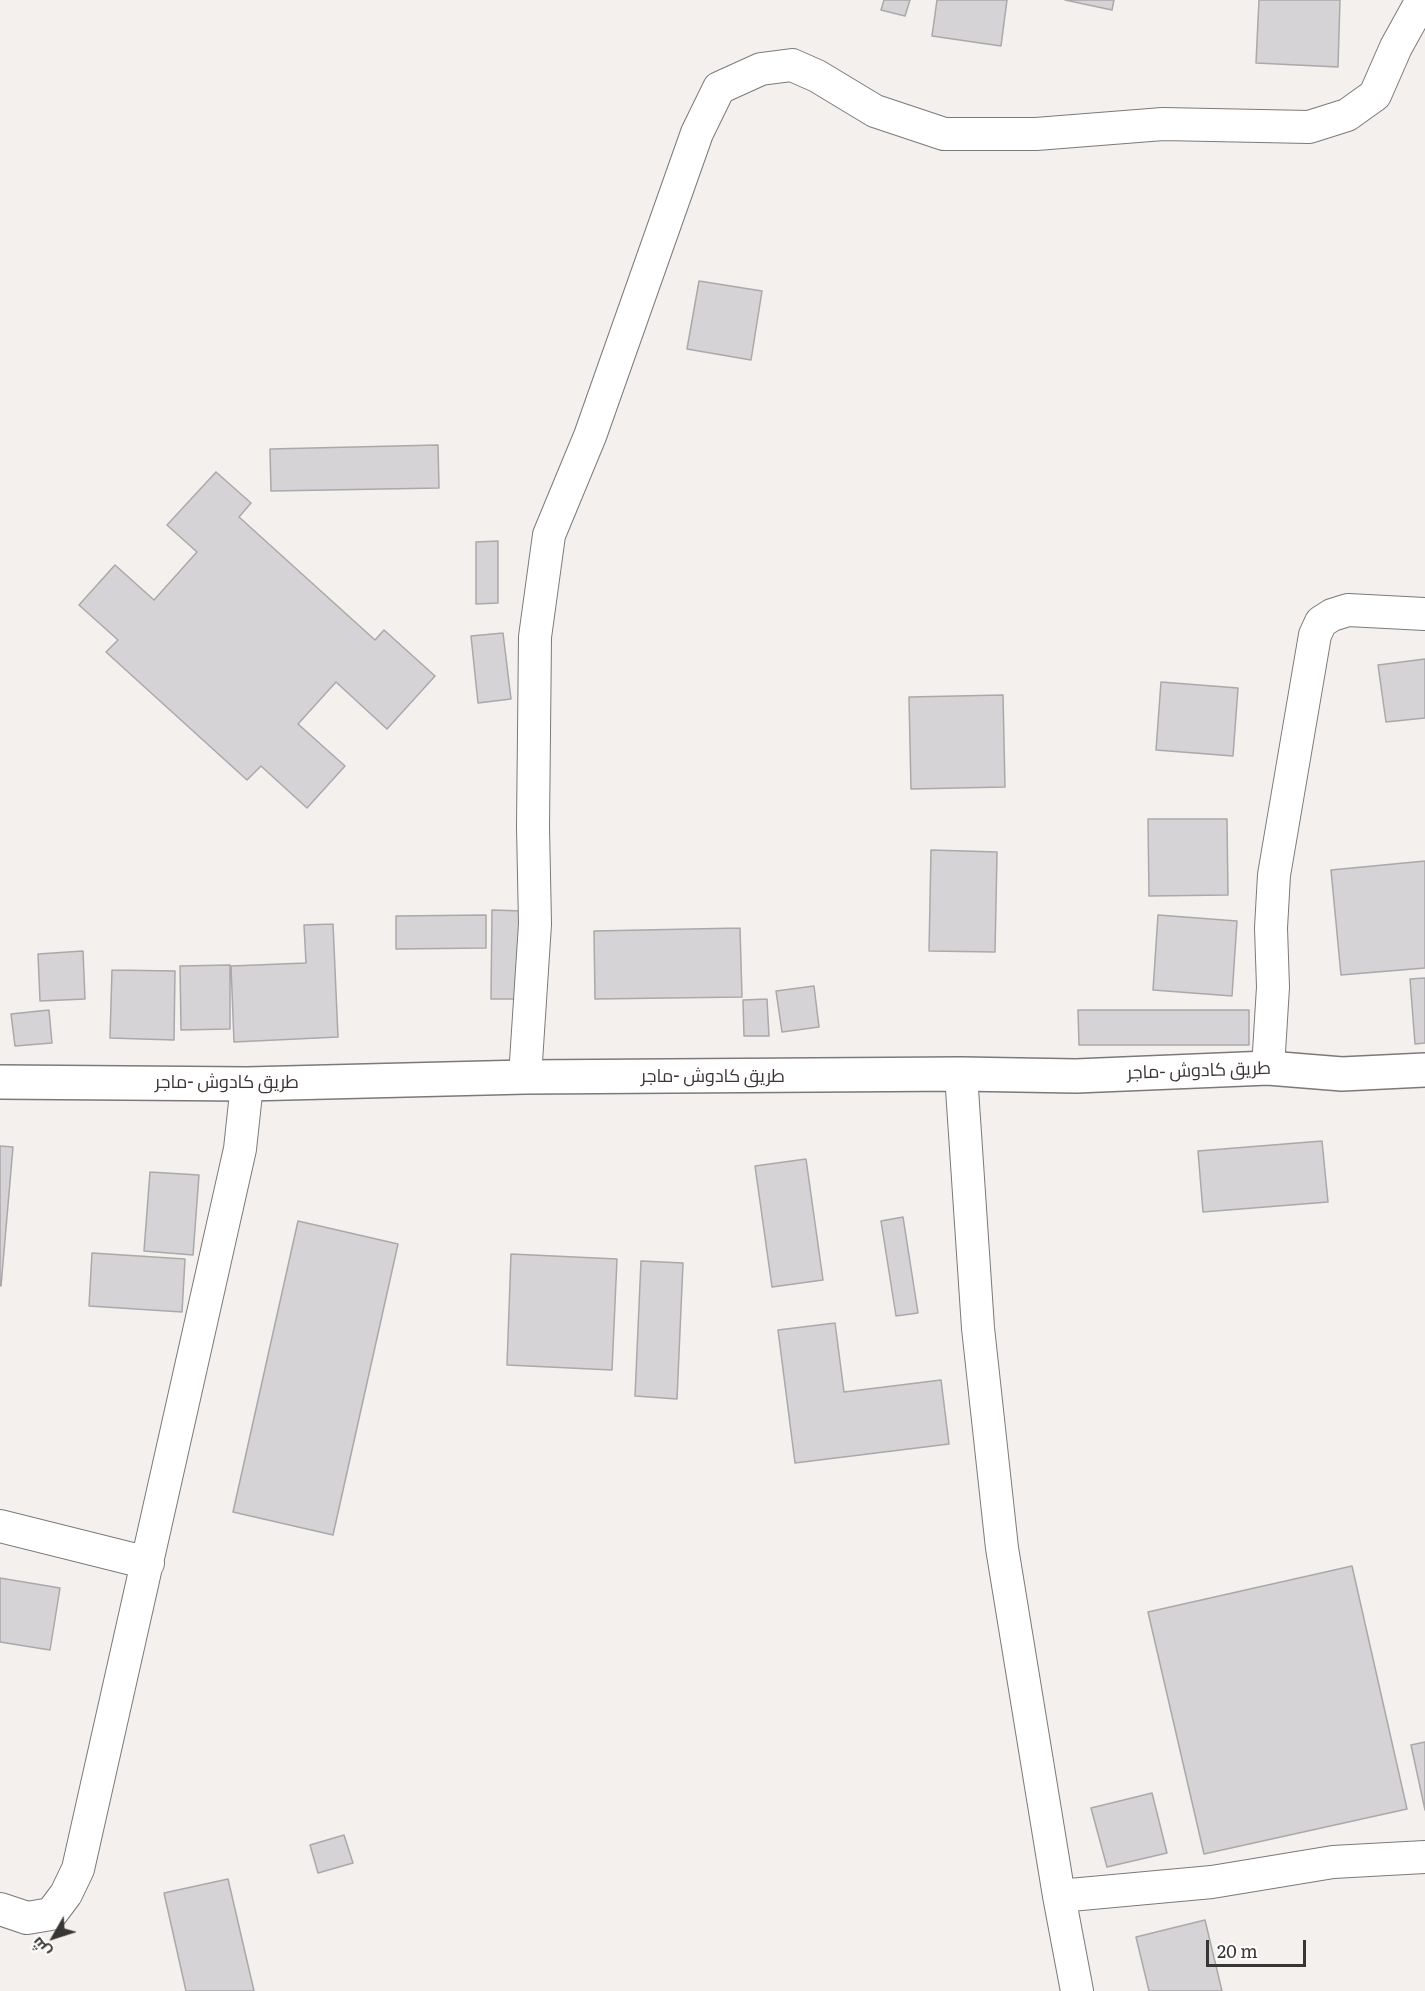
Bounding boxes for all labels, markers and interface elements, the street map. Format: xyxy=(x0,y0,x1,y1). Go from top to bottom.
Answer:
street label: طريق كادوش -ماجر xyxy=(1127,1058,1271,1084)
street label: طريق كادوش -ماجر xyxy=(641,1066,785,1088)
street label: طريق كادوش -ماجر xyxy=(155,1072,299,1094)
north arrow xyxy=(24,1907,84,1967)
scale bar xyxy=(1209,1928,1310,1966)
text: ش xyxy=(24,1933,56,1964)
text: 20 m xyxy=(1217,1937,1258,1964)

